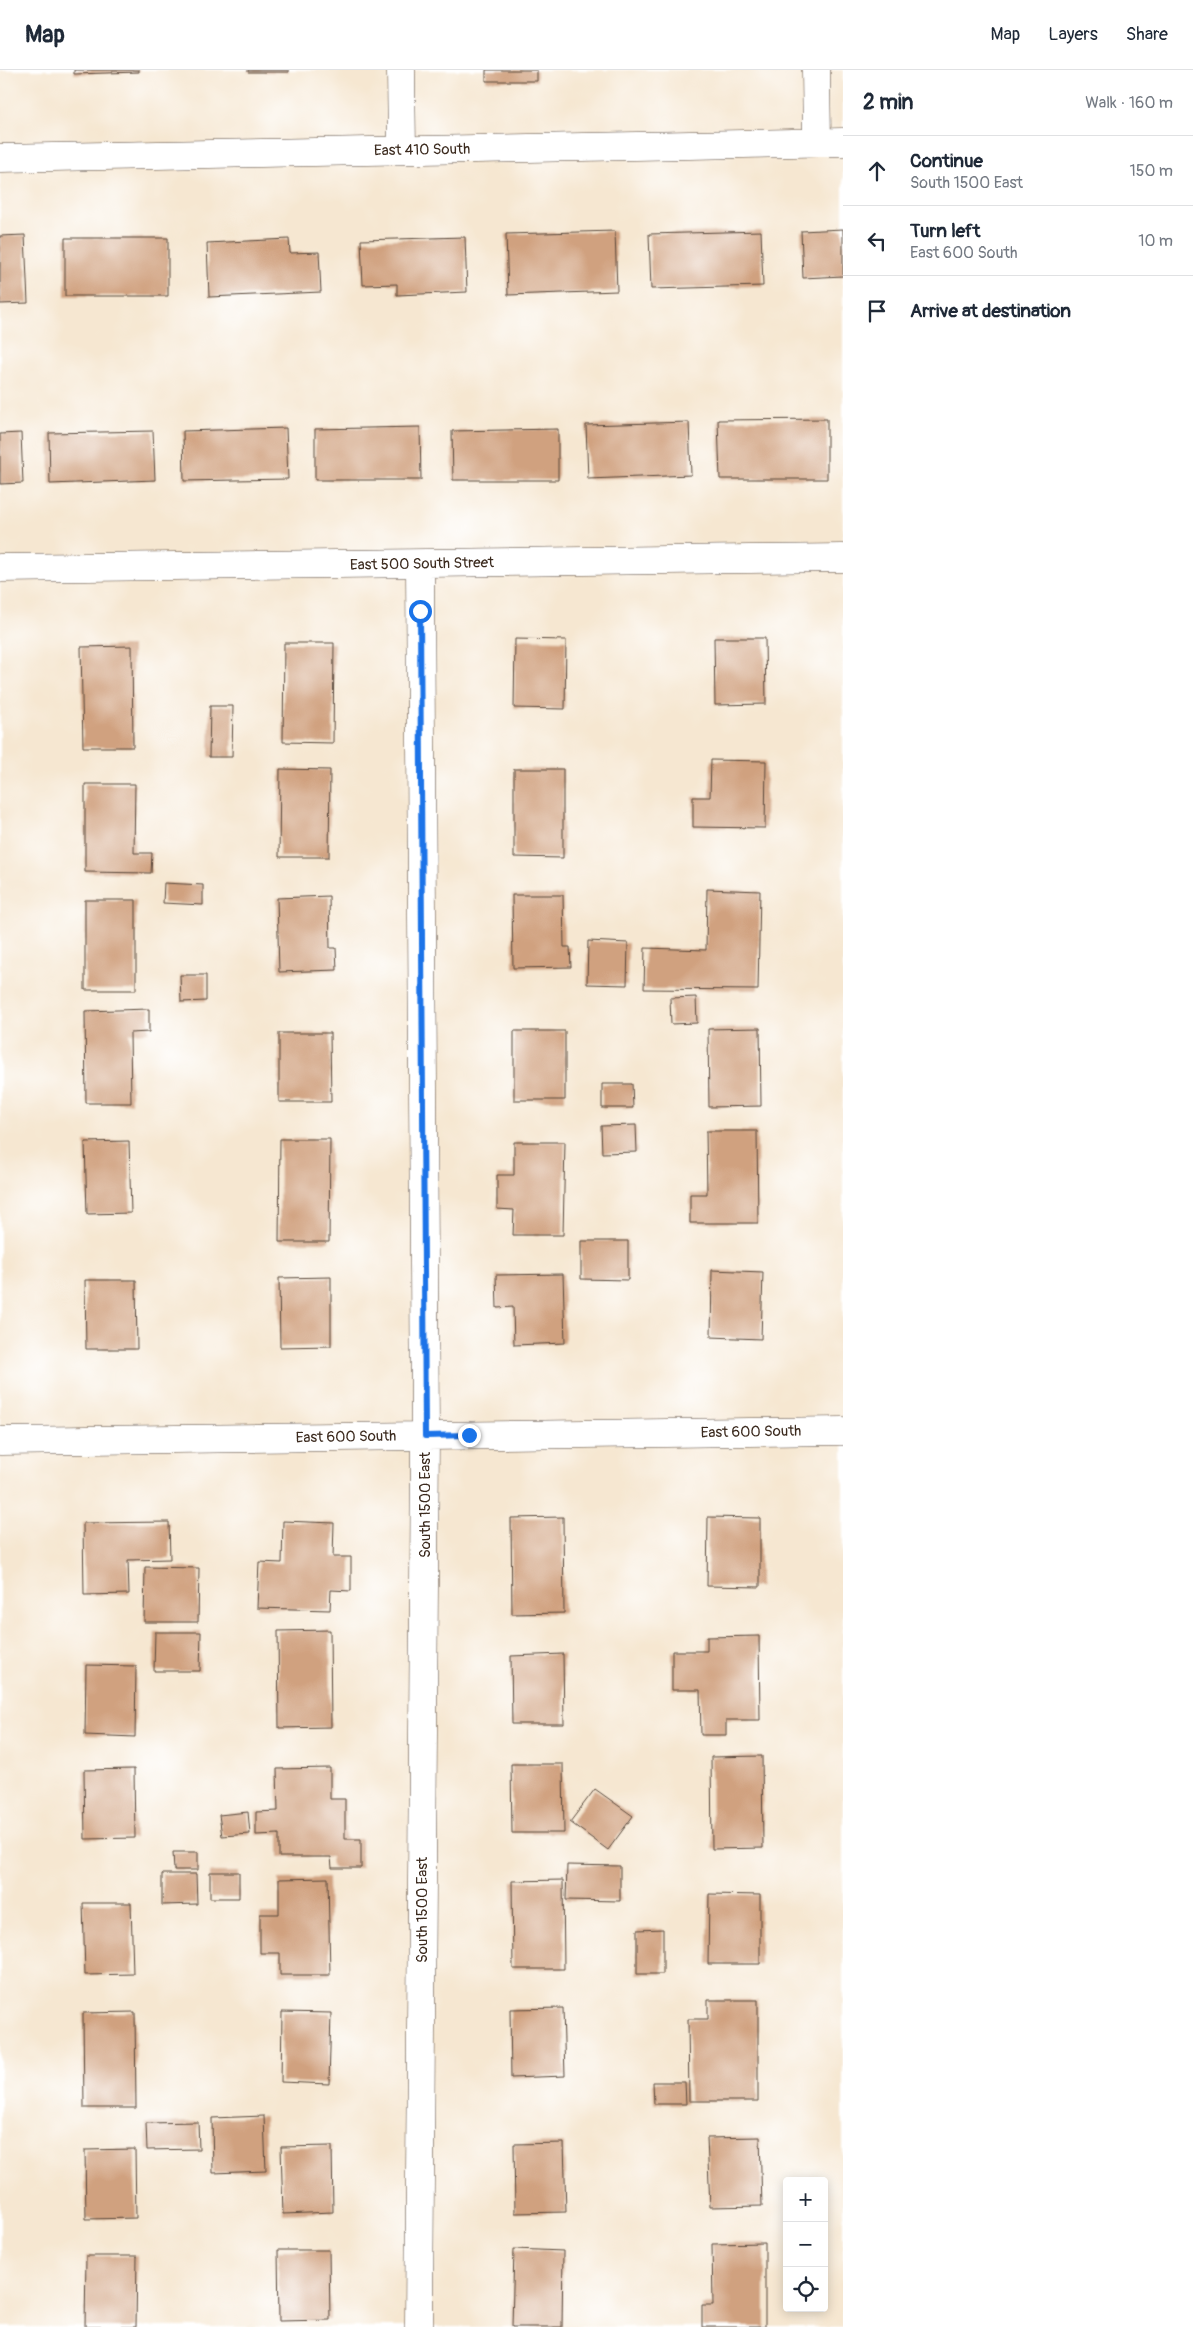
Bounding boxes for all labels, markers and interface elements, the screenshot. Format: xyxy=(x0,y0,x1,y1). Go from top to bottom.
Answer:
text: Map xyxy=(25,20,65,49)
text: Map xyxy=(991,23,1020,46)
text: Layers xyxy=(1048,23,1098,46)
text: Share xyxy=(1126,23,1168,46)
text: 2 min xyxy=(863,89,913,116)
text: Walk · 160 m xyxy=(1085,93,1173,113)
street label: East 410 South xyxy=(374,140,470,160)
text: Continue xyxy=(910,149,983,173)
icon: ahead xyxy=(863,157,891,185)
text: 150 m xyxy=(1129,161,1173,181)
text: South 1500 East xyxy=(910,173,1023,193)
text: Turn left xyxy=(910,219,980,243)
icon: left xyxy=(863,227,891,255)
text: 10 m xyxy=(1138,231,1173,251)
text: East 600 South xyxy=(910,243,1017,263)
icon: arrive xyxy=(863,297,891,325)
text: Arrive at destination xyxy=(910,299,1071,323)
street label: East 500 South Street xyxy=(350,553,495,575)
route start xyxy=(409,600,432,623)
street label: East 600 South xyxy=(700,1422,802,1442)
route end xyxy=(458,1424,481,1447)
street label: East 600 South xyxy=(295,1427,397,1447)
street label: South 1500 East xyxy=(416,1451,435,1558)
street label: South 1500 East xyxy=(413,1856,432,1963)
map controls xyxy=(783,2177,828,2312)
button: + xyxy=(783,2177,828,2222)
button: − xyxy=(783,2222,828,2267)
button: locate xyxy=(783,2267,828,2312)

